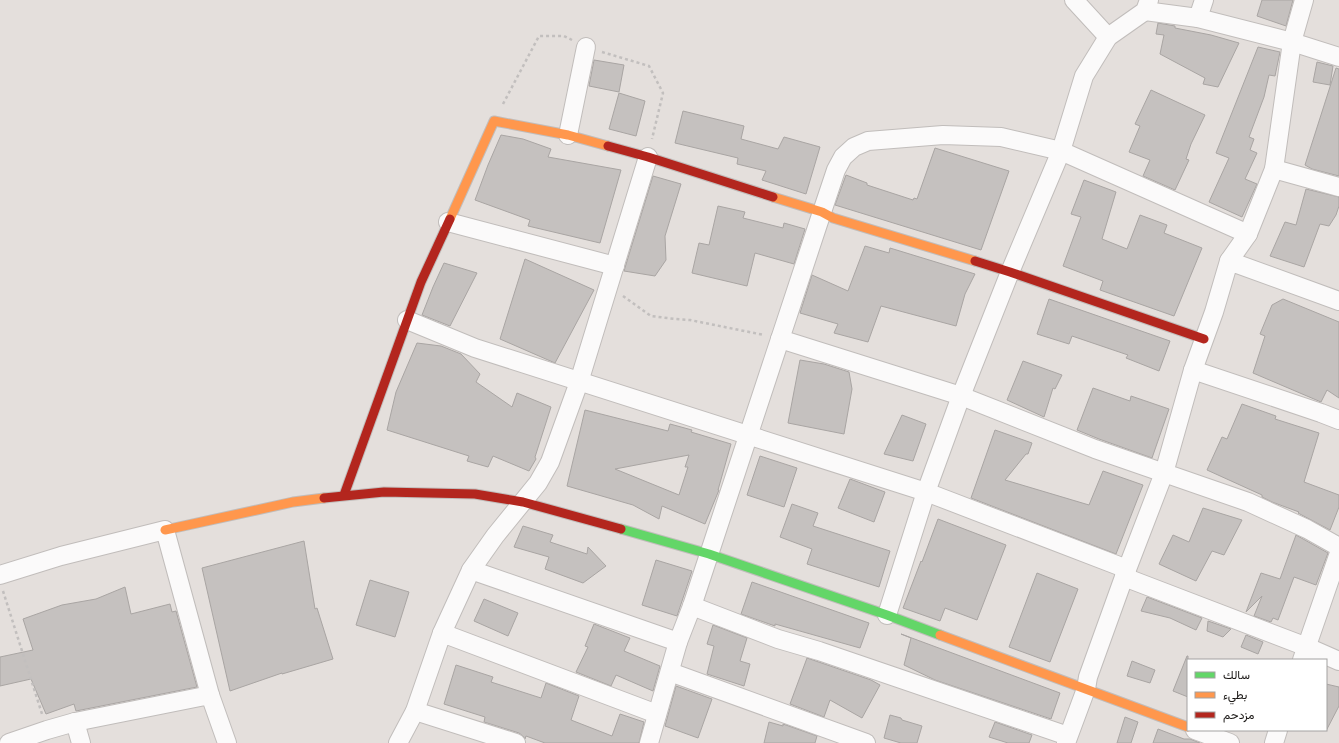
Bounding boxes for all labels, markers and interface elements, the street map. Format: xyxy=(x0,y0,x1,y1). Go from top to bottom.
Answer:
legend xyxy=(1187,659,1327,731)
text: سالك xyxy=(1223,668,1250,682)
text: بطيء xyxy=(1223,688,1247,705)
text: مزدحم xyxy=(1223,708,1254,723)

